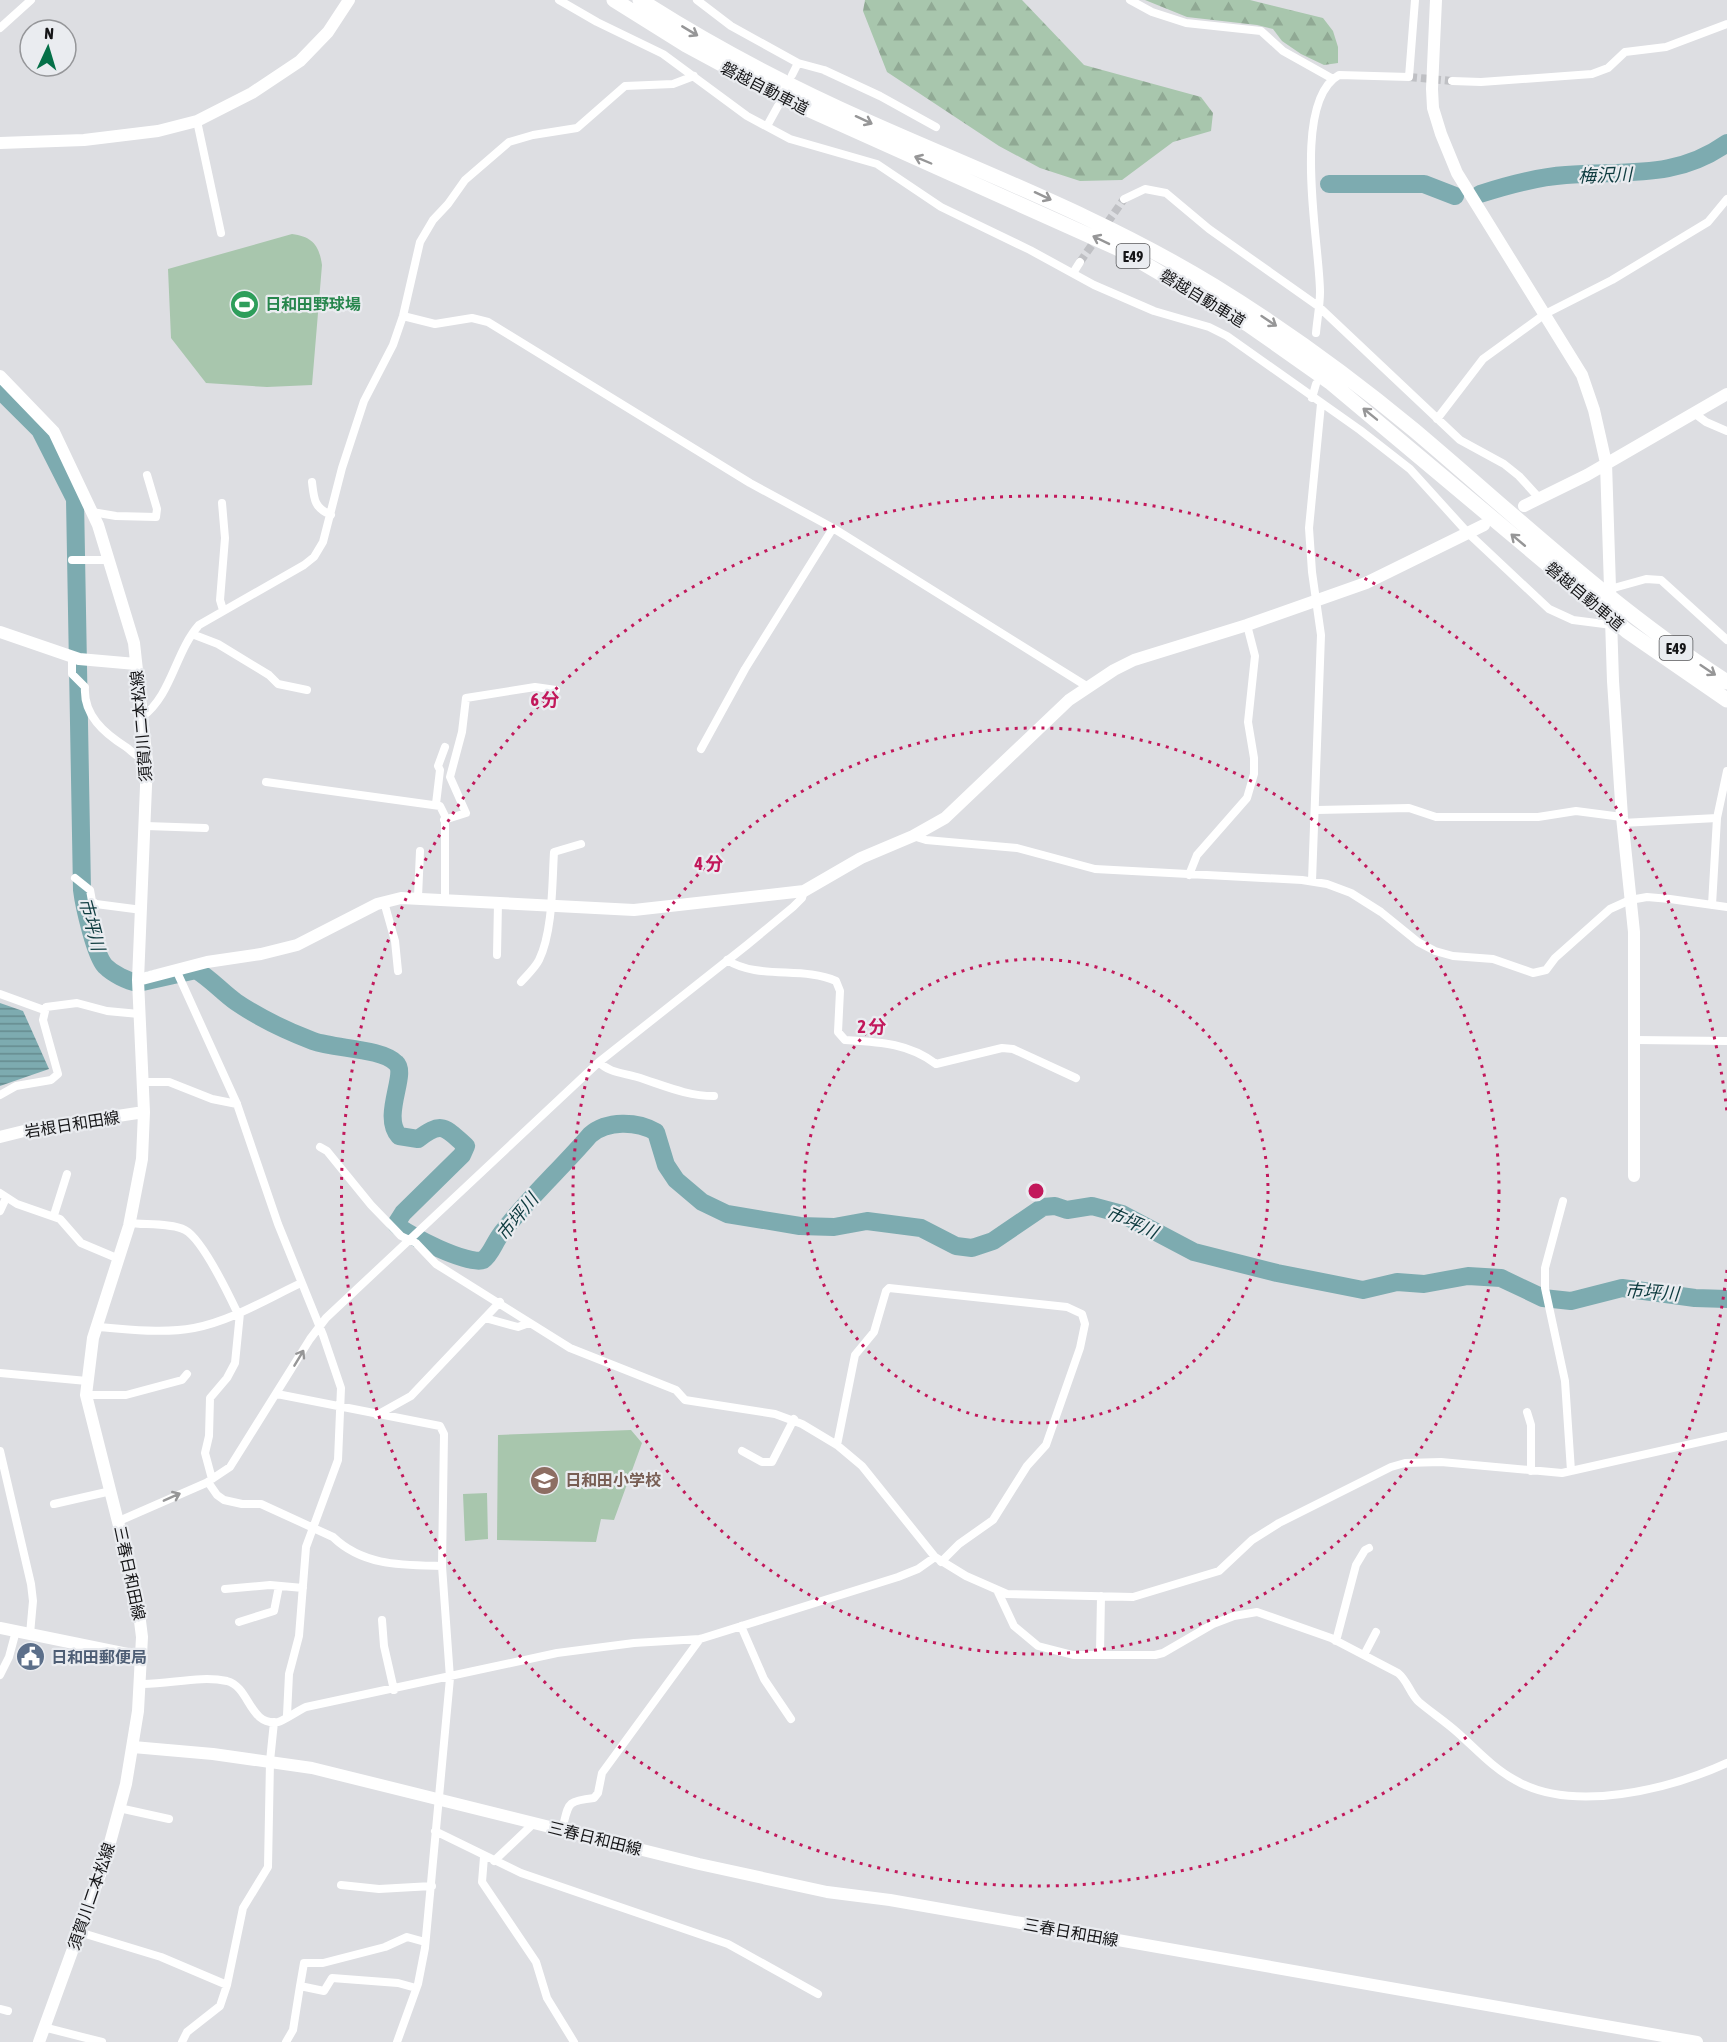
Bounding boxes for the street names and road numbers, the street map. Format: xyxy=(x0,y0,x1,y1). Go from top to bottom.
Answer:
street label: 磐越自動車道 xyxy=(718,58,812,118)
road number: E49 xyxy=(1116,244,1150,268)
street label: 磐越自動車道 xyxy=(1157,266,1249,330)
street label: 磐越自動車道 xyxy=(1542,558,1628,634)
road number: E49 xyxy=(1660,636,1692,660)
street label: 須賀川二本松線 xyxy=(127,669,155,783)
street label: 岩根日和田線 xyxy=(23,1108,121,1140)
street label: 三春日和田線 xyxy=(111,1524,149,1622)
street label: 三春日和田線 xyxy=(546,1818,644,1858)
street label: 須賀川二本松線 xyxy=(64,1840,118,1952)
street label: 三春日和田線 xyxy=(1022,1915,1120,1949)

